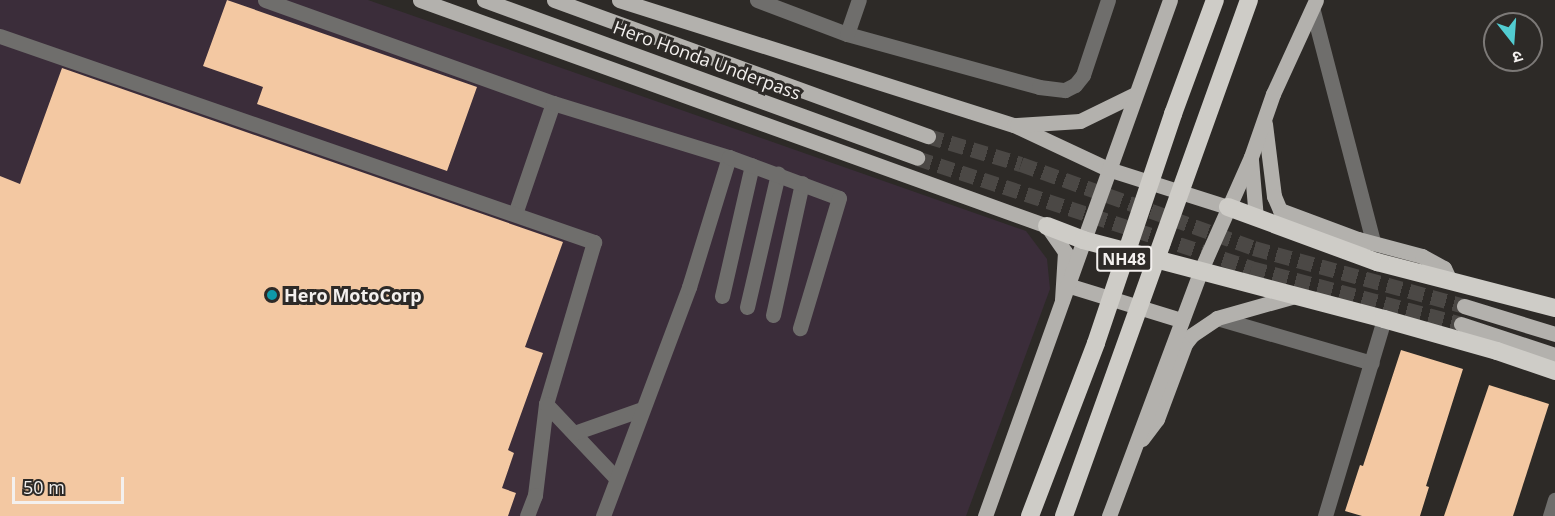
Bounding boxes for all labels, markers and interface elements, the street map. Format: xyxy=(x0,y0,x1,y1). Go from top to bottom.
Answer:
north arrow xyxy=(1483,12,1543,72)
street label: Hero Honda Underpass xyxy=(610,16,804,104)
text: उ xyxy=(1510,45,1525,69)
road number: NH48 xyxy=(1096,246,1152,272)
place label: Hero MotoCorp xyxy=(284,284,422,306)
marker: Hero MotoCorp xyxy=(265,288,279,302)
scale bar xyxy=(15,465,128,503)
text: 50 m xyxy=(23,475,65,499)

